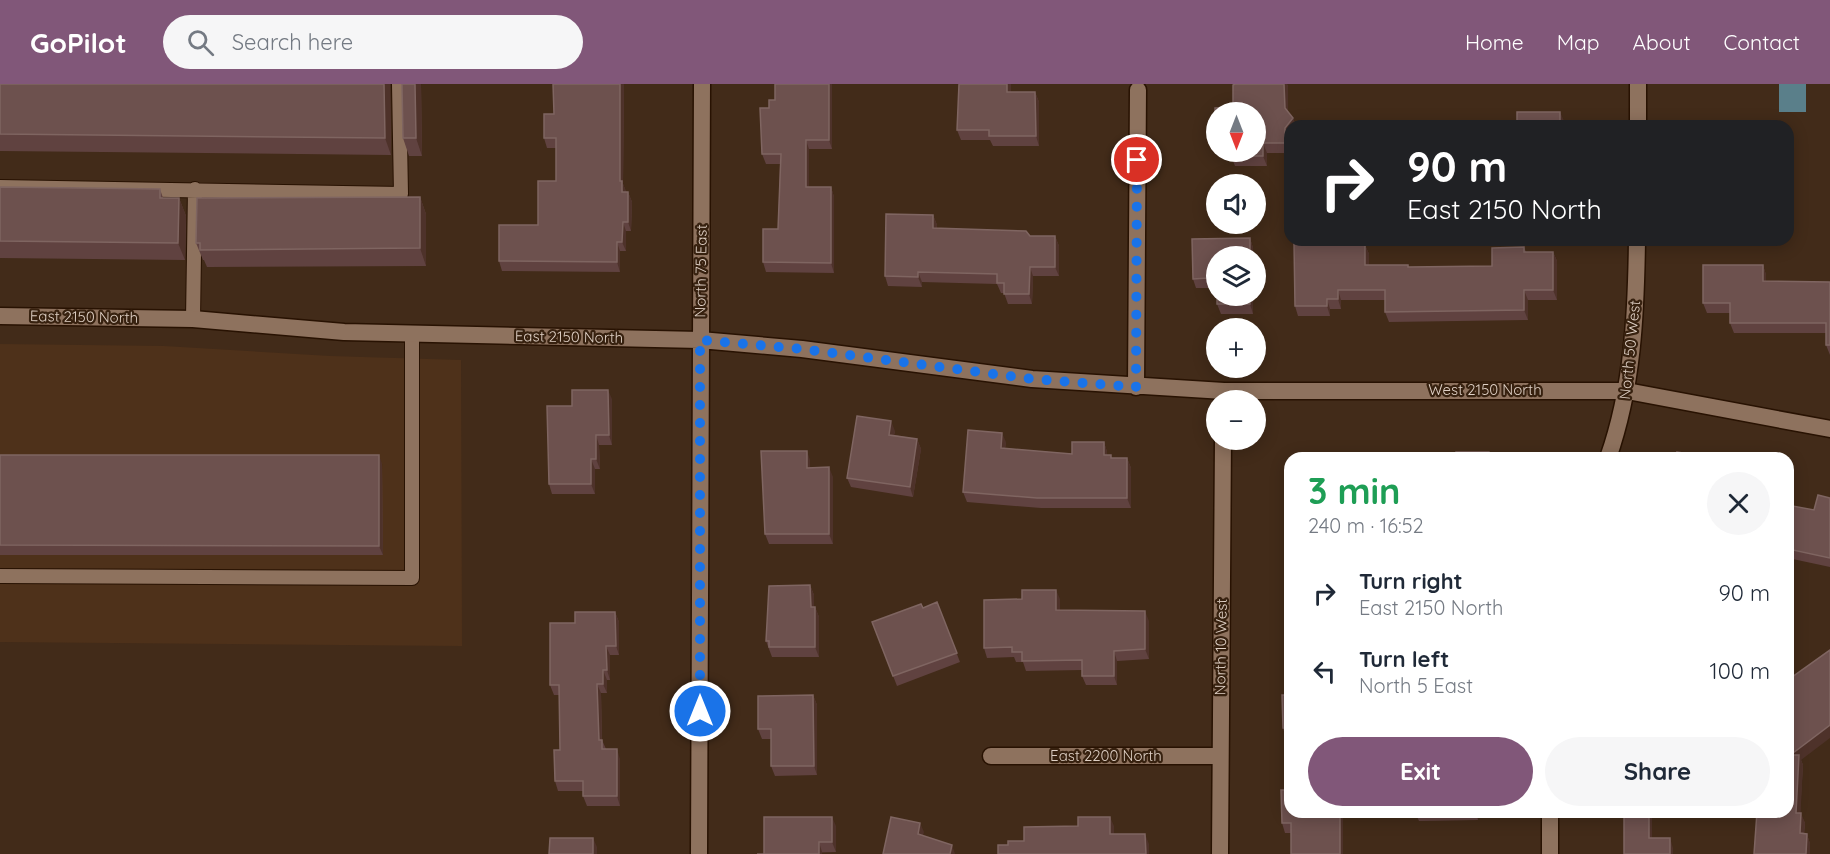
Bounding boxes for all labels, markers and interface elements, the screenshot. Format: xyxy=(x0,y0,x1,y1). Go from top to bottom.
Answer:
search box xyxy=(163,15,583,69)
text: GoPilot xyxy=(30,25,127,60)
icon: search xyxy=(184,26,217,59)
text: Search here xyxy=(232,28,353,56)
text: Home xyxy=(1465,29,1524,55)
text: Map xyxy=(1557,29,1600,55)
text: About xyxy=(1633,29,1691,55)
text: Contact xyxy=(1724,29,1800,55)
north arrow xyxy=(1206,102,1266,162)
map controls xyxy=(1206,102,1266,450)
pin xyxy=(1111,134,1162,185)
text: 90 m xyxy=(1407,140,1507,193)
icon: arrive xyxy=(1120,143,1153,176)
icon: right xyxy=(1308,144,1386,222)
button: sound xyxy=(1206,174,1266,234)
text: East 2150 North xyxy=(1407,192,1602,226)
street label: North 75 East xyxy=(690,224,711,318)
button: layers xyxy=(1206,246,1266,306)
street label: North 50 West xyxy=(1615,299,1644,400)
street label: East 2150 North xyxy=(30,306,138,327)
button: + xyxy=(1206,318,1266,378)
street label: East 2150 North xyxy=(515,326,623,347)
street label: West 2150 North xyxy=(1428,380,1542,399)
button: − xyxy=(1206,390,1266,450)
text: 3 min xyxy=(1308,468,1401,513)
button: close xyxy=(1707,472,1770,535)
text: 240 m · 16:52 xyxy=(1308,513,1424,538)
text: Turn right xyxy=(1359,567,1463,595)
icon: right xyxy=(1308,577,1341,610)
text: 90 m xyxy=(1719,579,1770,607)
text: East 2150 North xyxy=(1359,595,1503,620)
street label: North 10 West xyxy=(1210,598,1231,696)
text: Turn left xyxy=(1359,645,1449,673)
icon: left xyxy=(1308,655,1341,688)
text: 100 m xyxy=(1710,657,1770,685)
text: North 5 East xyxy=(1359,673,1473,698)
position arrow xyxy=(668,679,732,743)
button: Exit xyxy=(1308,737,1533,806)
button: Share xyxy=(1545,737,1770,806)
street label: East 2200 North xyxy=(1050,746,1162,765)

